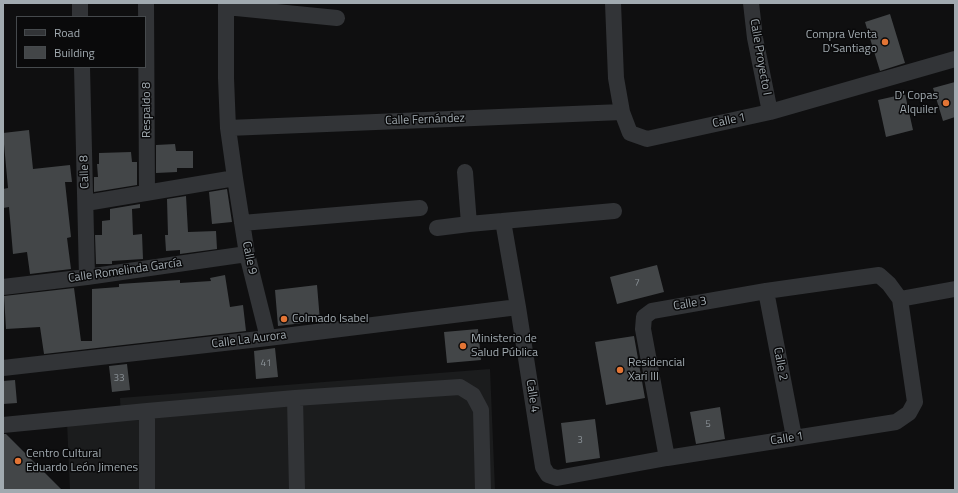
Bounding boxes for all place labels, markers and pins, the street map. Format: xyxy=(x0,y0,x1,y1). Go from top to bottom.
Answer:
place label: Compra Venta D'Santiago xyxy=(806,28,877,56)
marker: Compra Venta D'Santiago xyxy=(880,37,890,47)
place label: D' Copas Alquiler xyxy=(894,89,938,117)
marker: D' Copas Alquiler xyxy=(941,98,951,108)
place label: Colmado Isabel xyxy=(292,312,369,326)
marker: Colmado Isabel xyxy=(279,314,289,324)
place label: Ministerio de Salud Pública xyxy=(471,332,538,360)
marker: Ministerio de Salud Pública xyxy=(458,341,468,351)
place label: Residencial Xari III xyxy=(628,356,685,384)
marker: Residencial Xari III xyxy=(615,365,625,375)
place label: Centro Cultural Eduardo León Jimenes xyxy=(26,447,138,475)
marker: Centro Cultural Eduardo León Jimenes xyxy=(13,456,23,466)

